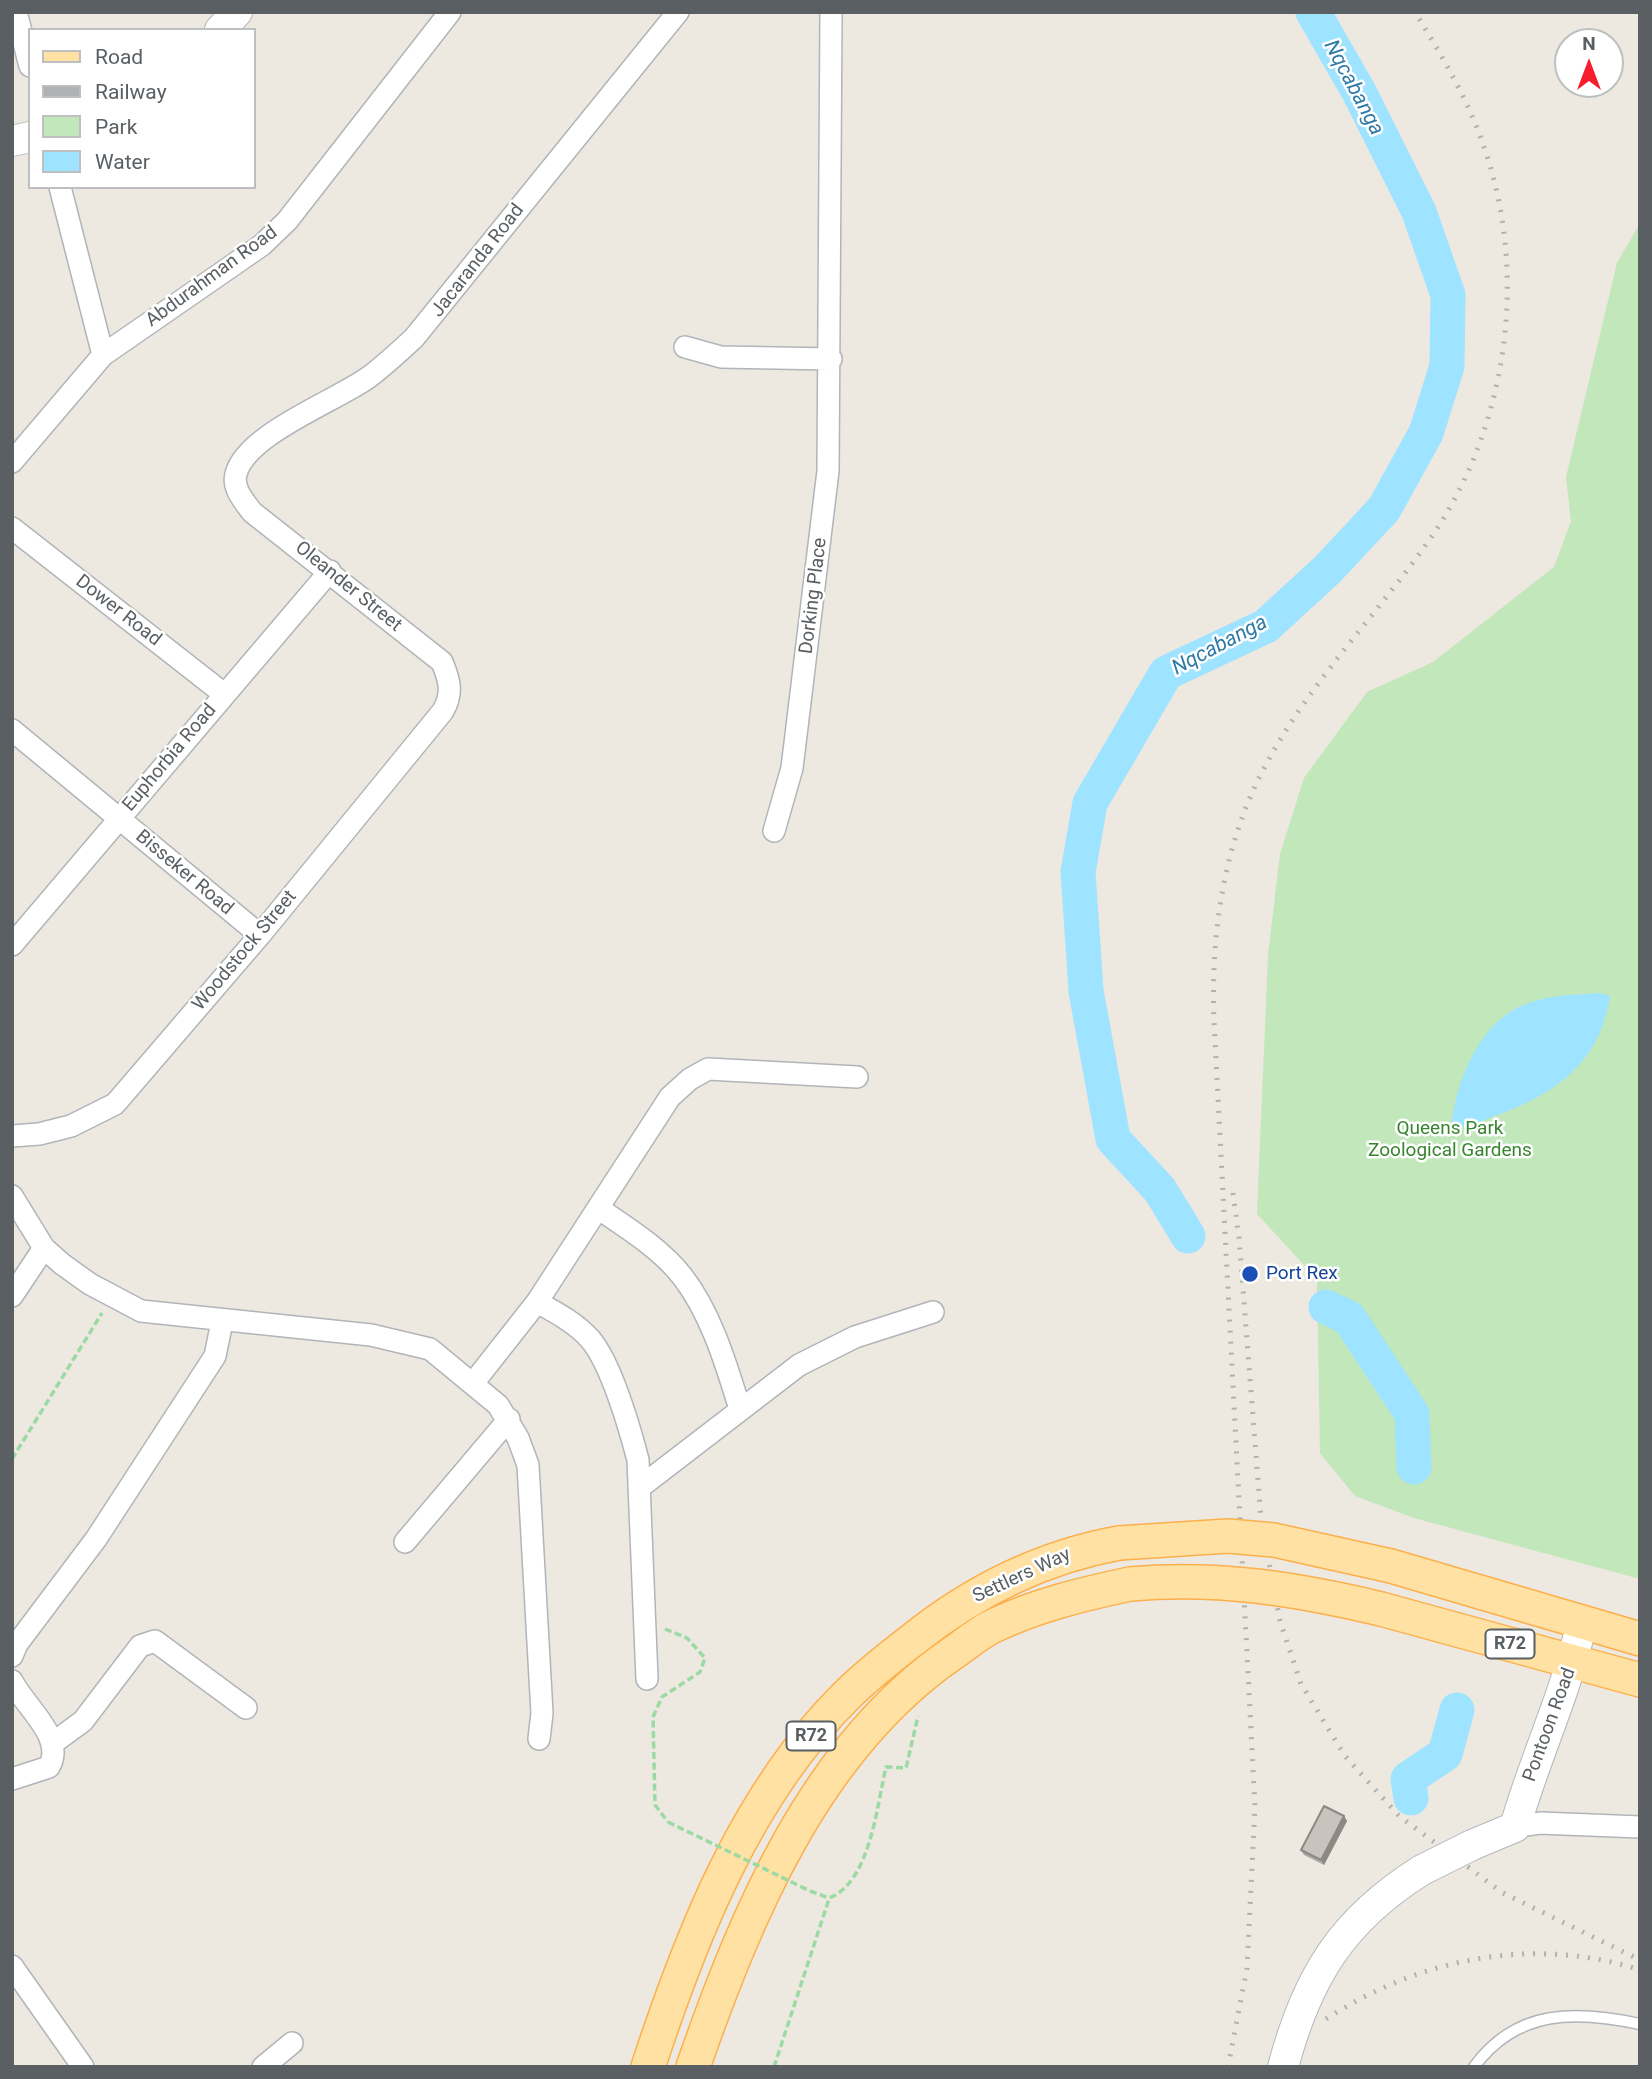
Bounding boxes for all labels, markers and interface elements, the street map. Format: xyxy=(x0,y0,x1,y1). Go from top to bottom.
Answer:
legend xyxy=(28,28,256,189)
north arrow xyxy=(1554,28,1624,98)
text: N xyxy=(1582,32,1596,55)
water label: Nqcabanga xyxy=(1317,36,1389,140)
text: Road xyxy=(95,45,143,69)
text: Railway xyxy=(95,80,167,104)
text: Park xyxy=(95,115,137,139)
text: Water xyxy=(95,150,150,174)
street label: Jacaranda Road xyxy=(427,200,529,322)
street label: Abdurahman Road xyxy=(142,222,282,332)
street label: Oleander Street xyxy=(290,537,406,637)
street label: Dorking Place xyxy=(796,537,832,655)
street label: Dower Road xyxy=(71,570,165,652)
water label: Nqcabanga xyxy=(1168,610,1272,682)
street label: Euphorbia Road xyxy=(118,700,222,816)
street label: Bisseker Road xyxy=(131,826,237,920)
street label: Woodstock Street xyxy=(188,886,302,1016)
park label: Queens Park Zoological Gardens xyxy=(1368,1118,1532,1162)
place label: Port Rex xyxy=(1266,1263,1338,1285)
marker: Port Rex xyxy=(1240,1264,1260,1284)
street label: Settlers Way xyxy=(970,1543,1074,1609)
road number: R72 xyxy=(1486,1630,1534,1658)
street label: Pontoon Road xyxy=(1519,1665,1581,1785)
road number: R72 xyxy=(786,1722,836,1750)

